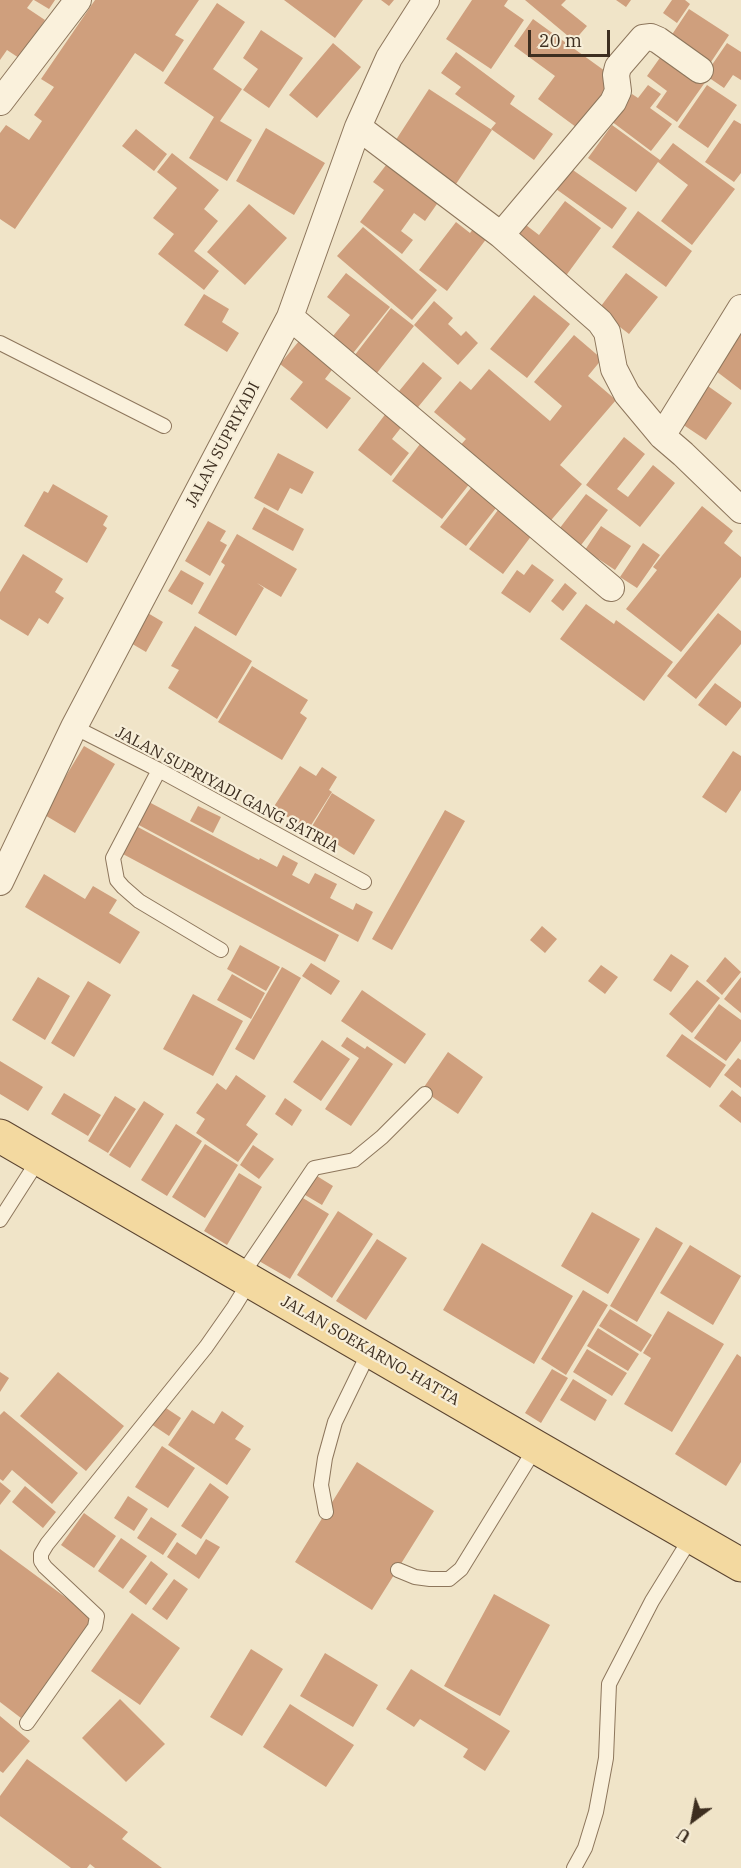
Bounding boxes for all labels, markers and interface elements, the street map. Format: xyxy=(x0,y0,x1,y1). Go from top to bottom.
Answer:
scale bar xyxy=(531,18,614,56)
text: 20 m xyxy=(539,29,582,52)
street label: JALAN SUPRIYADI xyxy=(182,379,264,511)
street label: JALAN SUPRIYADI GANG SATRIA xyxy=(112,723,342,857)
street label: JALAN SOEKARNO-HATTA xyxy=(277,1292,463,1410)
north arrow xyxy=(663,1790,723,1850)
text: U xyxy=(673,1824,694,1847)

